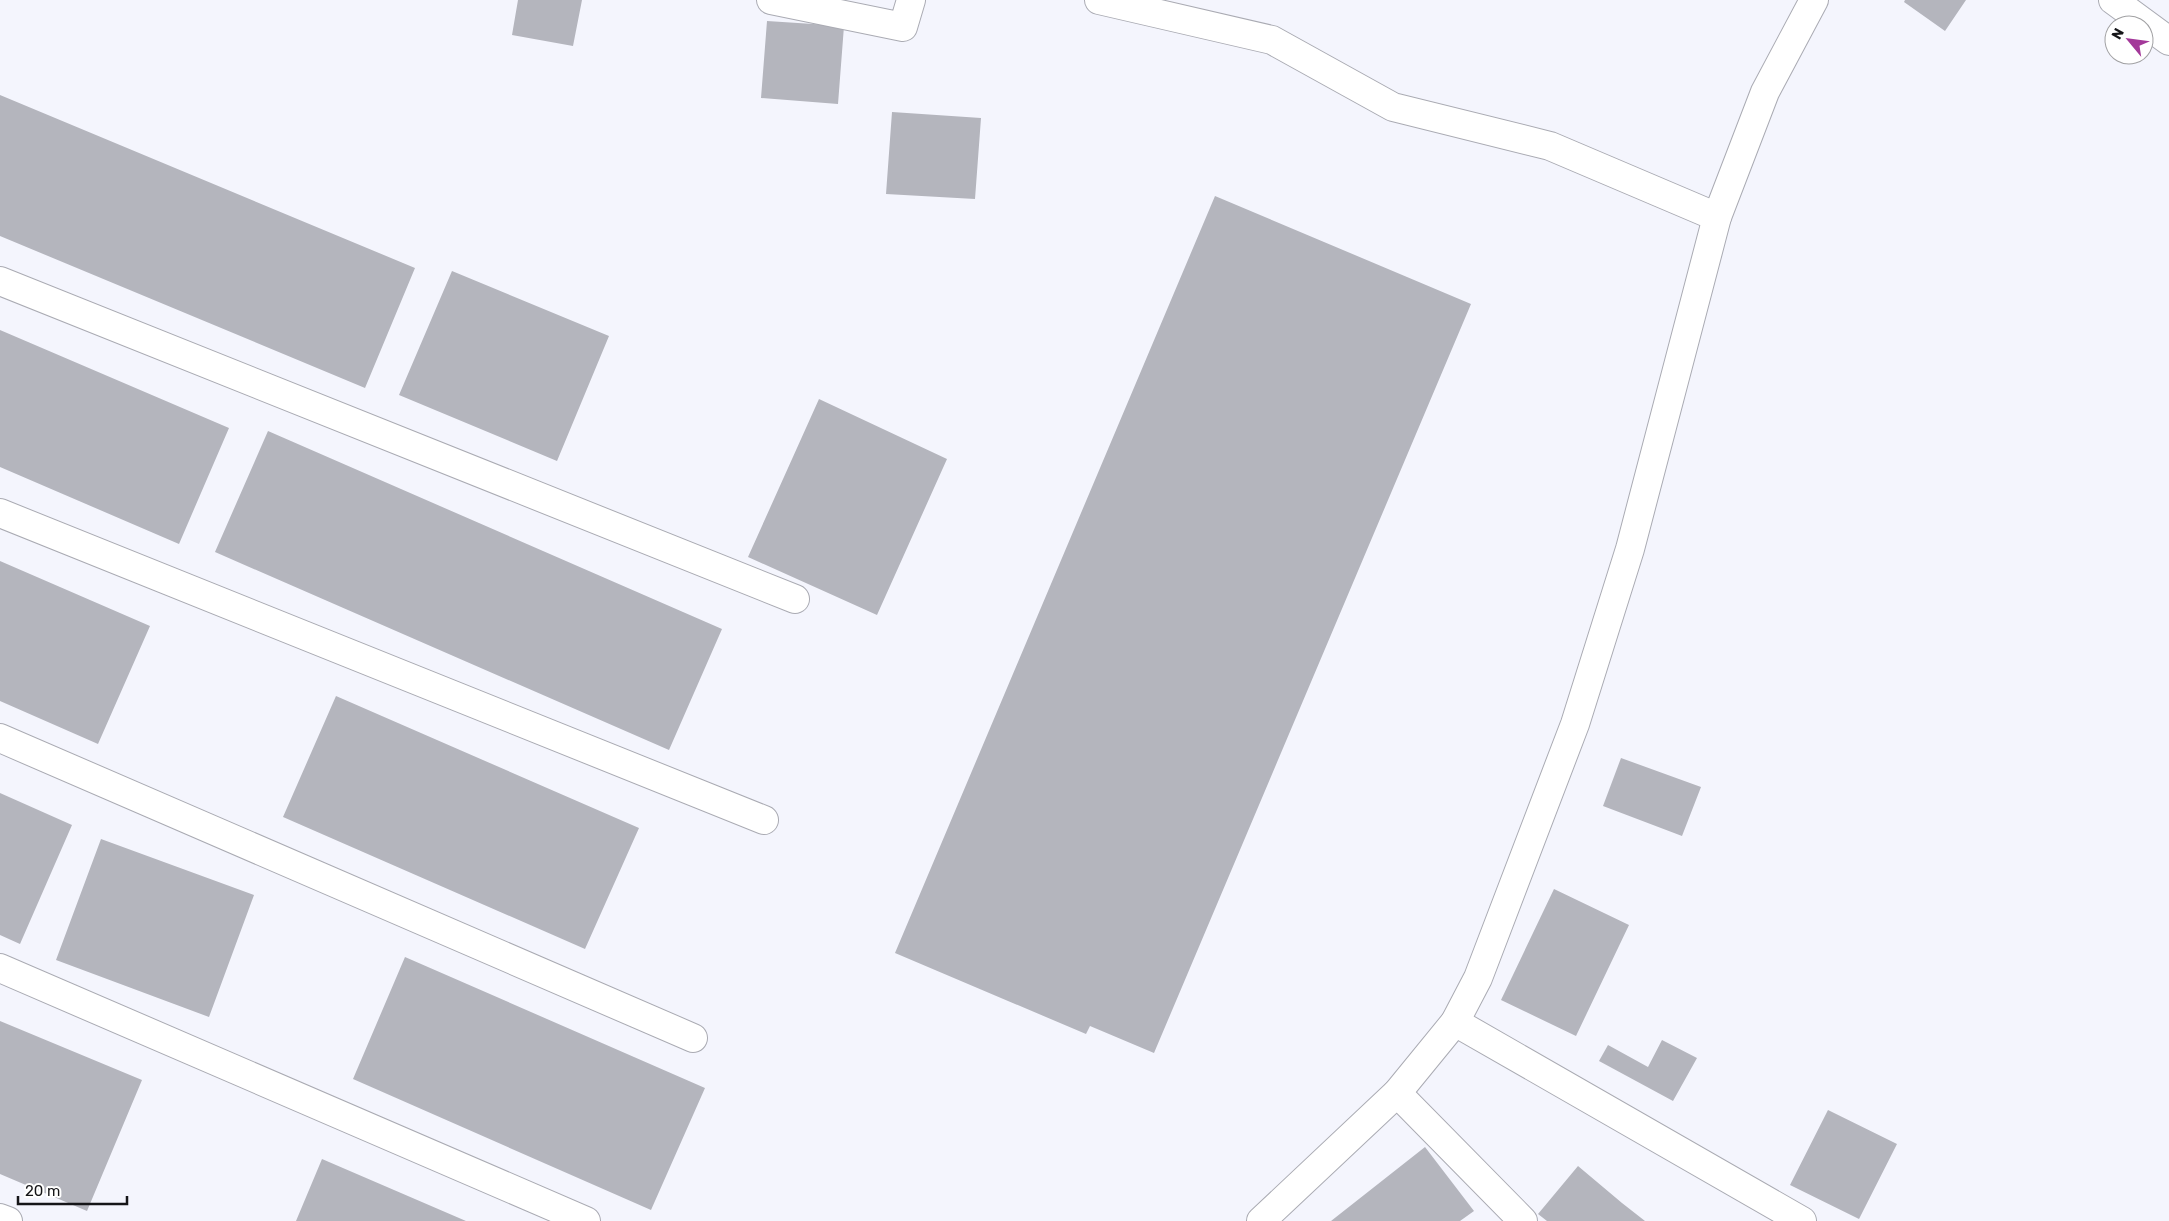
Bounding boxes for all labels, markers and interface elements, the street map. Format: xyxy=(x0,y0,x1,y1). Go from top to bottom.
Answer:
north arrow xyxy=(2104,15,2154,65)
text: N xyxy=(2108,25,2128,42)
scale bar xyxy=(18,1174,126,1206)
text: 20 m xyxy=(25,1182,60,1200)

